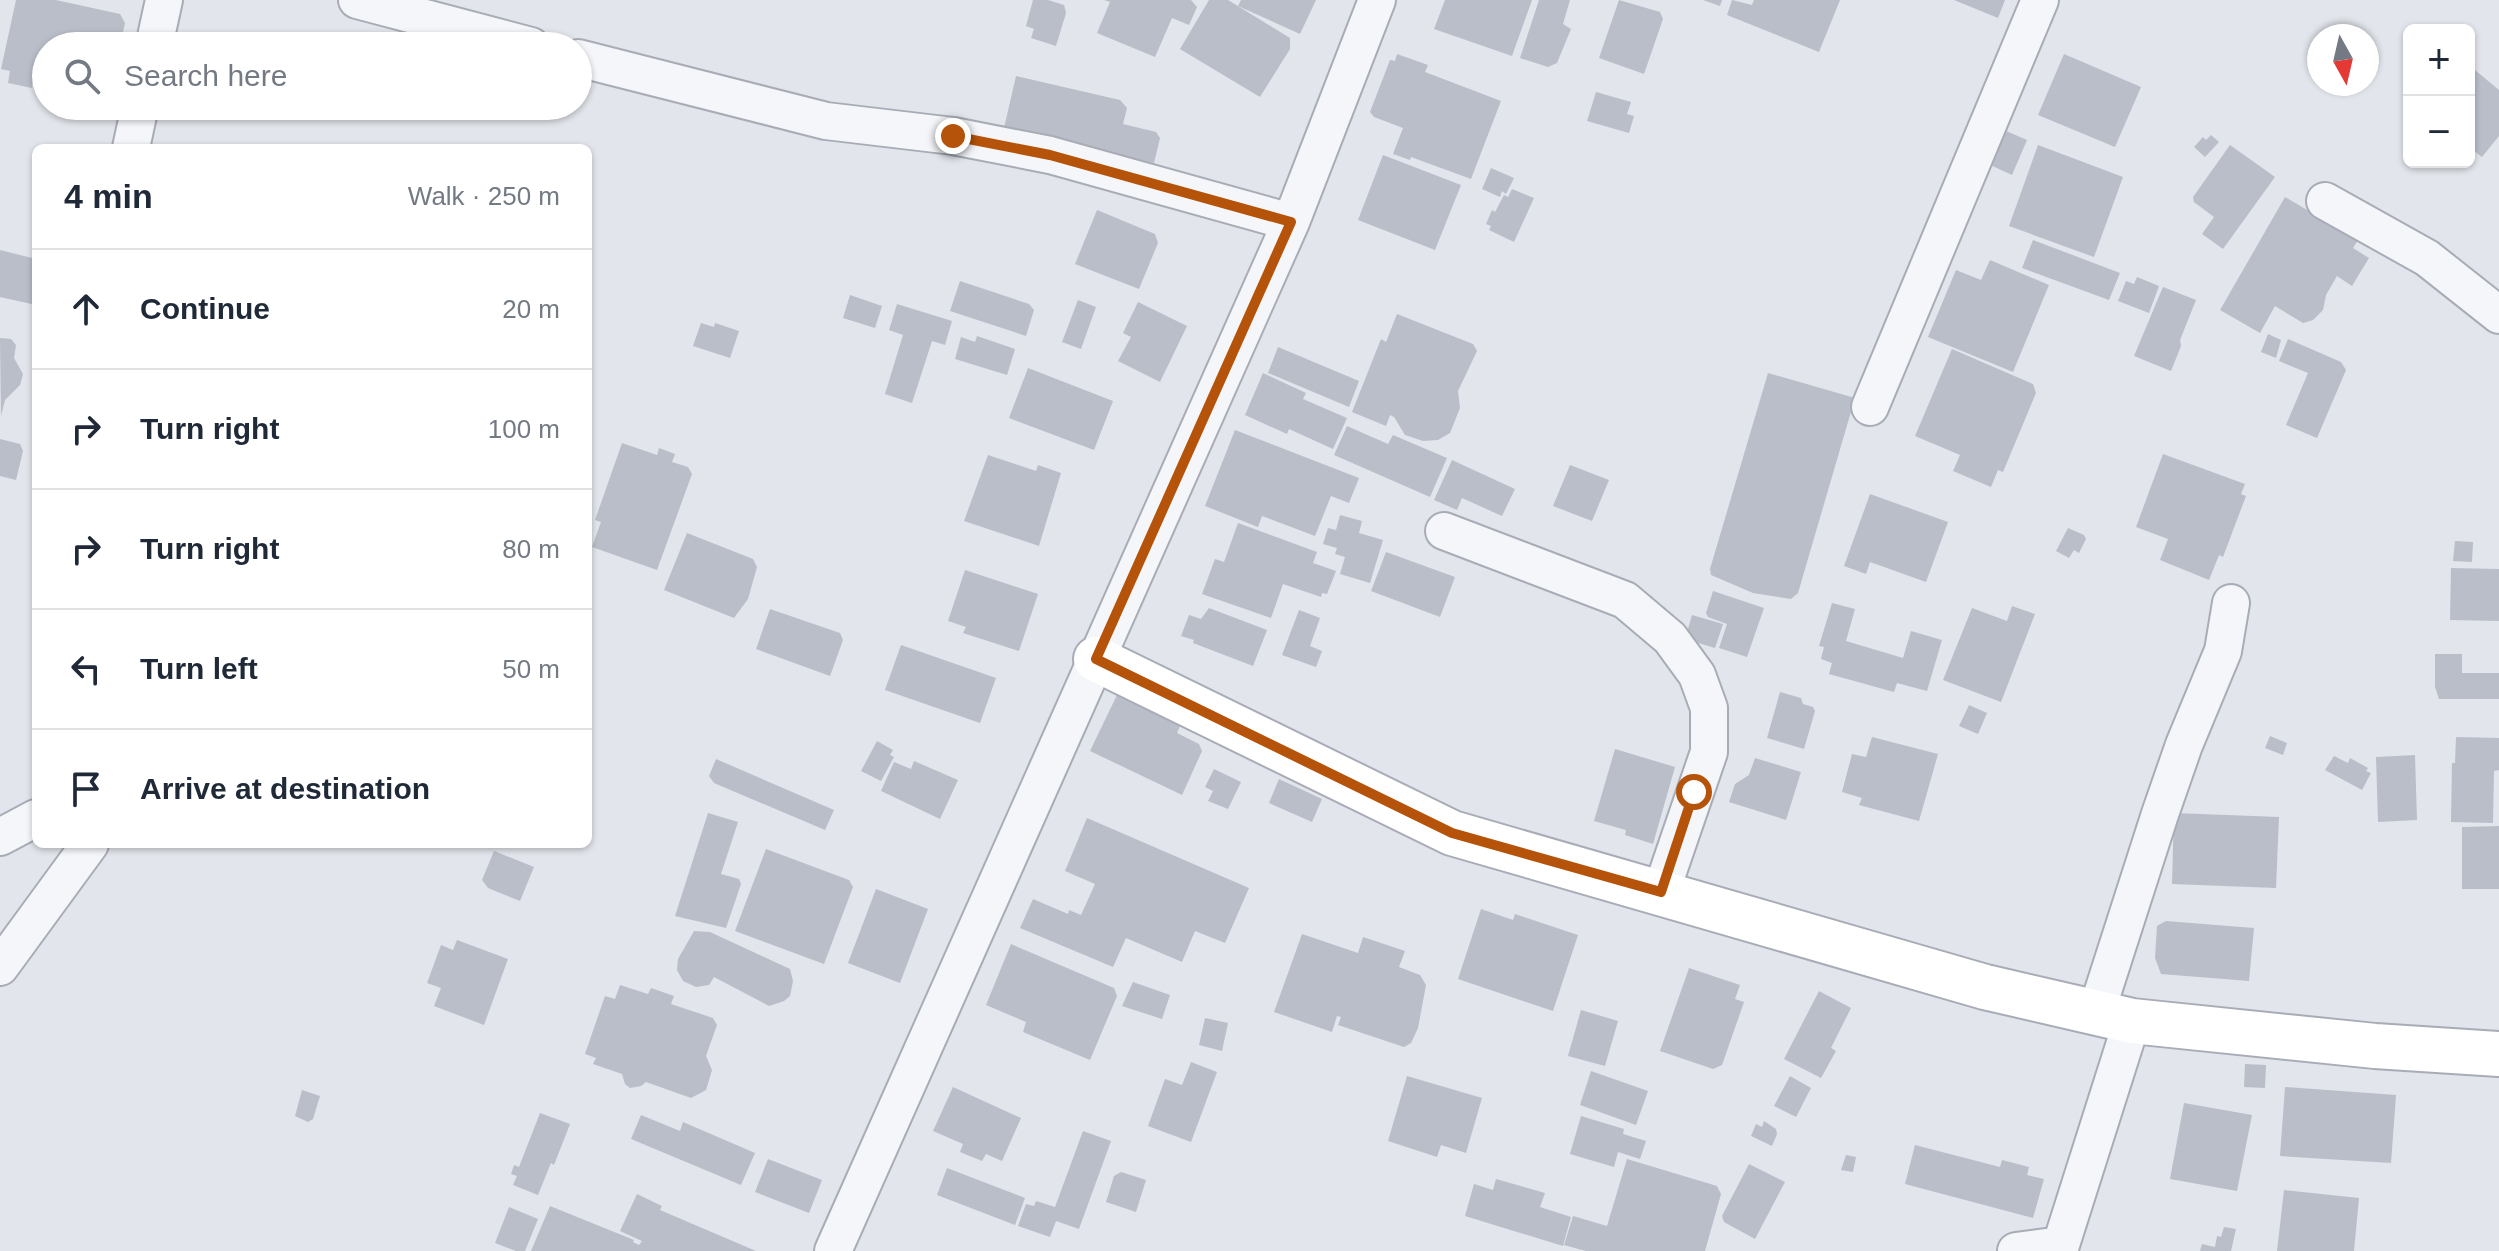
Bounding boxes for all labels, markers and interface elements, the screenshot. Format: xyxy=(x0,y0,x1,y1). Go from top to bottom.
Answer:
north arrow xyxy=(2307,24,2379,96)
map controls xyxy=(2403,24,2475,168)
button: + xyxy=(2403,24,2475,96)
search box xyxy=(32,32,592,120)
icon: search xyxy=(60,54,104,98)
text: Search here xyxy=(124,59,287,92)
button: − xyxy=(2403,96,2475,168)
route end xyxy=(935,118,971,154)
text: 4 min xyxy=(64,177,153,215)
text: Walk · 250 m xyxy=(408,181,560,211)
icon: ahead xyxy=(64,287,108,331)
text: Continue xyxy=(140,292,270,325)
text: 20 m xyxy=(502,294,560,324)
icon: right xyxy=(64,407,108,451)
text: Turn right xyxy=(140,412,279,445)
text: 100 m xyxy=(488,414,560,444)
icon: right xyxy=(64,527,108,571)
text: Turn right xyxy=(140,532,279,565)
text: 80 m xyxy=(502,534,560,564)
icon: left xyxy=(64,647,108,691)
text: Turn left xyxy=(140,652,258,685)
text: 50 m xyxy=(502,654,560,684)
icon: arrive xyxy=(64,767,108,811)
text: Arrive at destination xyxy=(140,772,430,805)
route start xyxy=(1676,774,1712,810)

